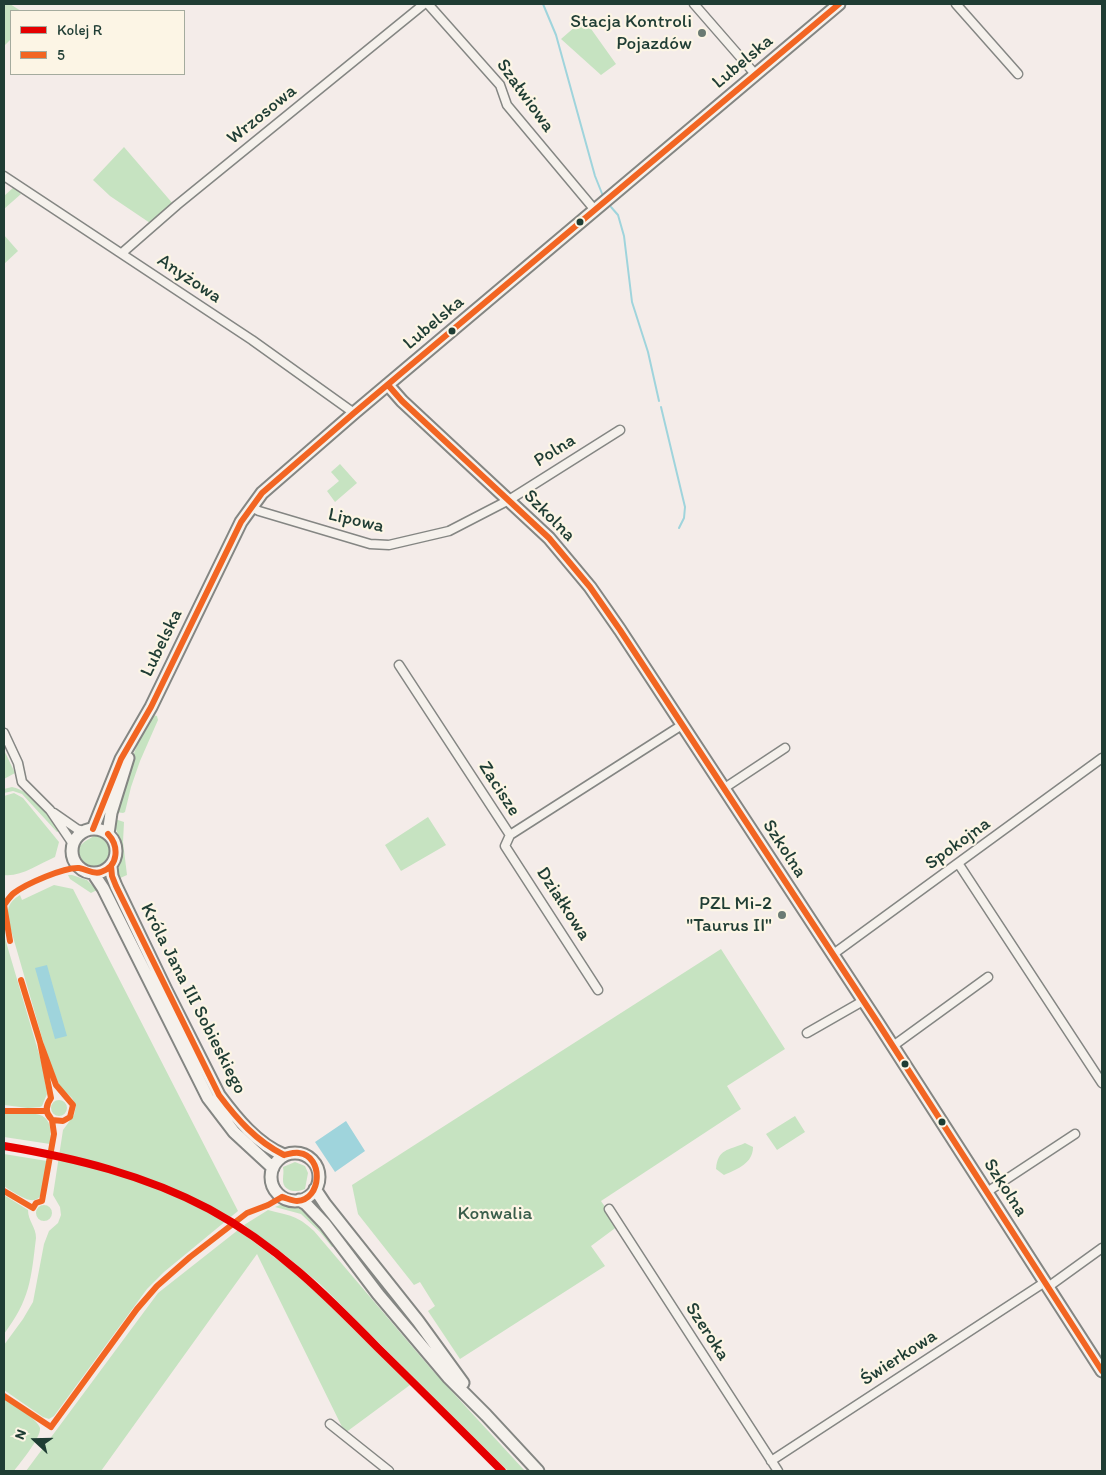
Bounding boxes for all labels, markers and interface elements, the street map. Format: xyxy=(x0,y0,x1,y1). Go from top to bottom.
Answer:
legend xyxy=(10,10,185,75)
place label: Stacja Kontroli Pojazdów xyxy=(570,11,692,55)
text: Kolej R xyxy=(57,21,102,39)
marker: Stacja Kontroli Pojazdów xyxy=(696,27,708,39)
street label: Lubelska xyxy=(708,30,778,94)
text: 5 xyxy=(57,46,65,64)
street label: Szałwiowa xyxy=(491,55,559,137)
street label: Wrzosowa xyxy=(223,80,301,150)
unlabelled marker xyxy=(575,217,585,227)
street label: Anyżowa xyxy=(153,249,225,309)
street label: Lubelska xyxy=(399,291,469,355)
unlabelled marker xyxy=(447,326,457,336)
street label: Polna xyxy=(530,429,580,473)
street label: Szkolna xyxy=(518,485,580,547)
street label: Lipowa xyxy=(326,503,386,539)
street label: Lubelska xyxy=(136,605,188,681)
street label: Zacisze xyxy=(473,757,525,821)
street label: Spokojna xyxy=(921,813,995,875)
street label: Szkolna xyxy=(757,816,811,882)
street label: Działkowa xyxy=(531,863,595,945)
place label: PZL Mi-2 "Taurus II" xyxy=(686,893,772,937)
street label: Króla Jana III Sobieskiego xyxy=(135,900,251,1098)
marker: PZL Mi-2 "Taurus II" xyxy=(776,909,788,921)
unlabelled marker xyxy=(900,1059,910,1069)
unlabelled marker xyxy=(937,1117,947,1127)
street label: Szkolna xyxy=(978,1155,1032,1221)
park label: Konwalia xyxy=(458,1203,532,1225)
street label: Szeroka xyxy=(680,1299,734,1365)
street label: Świerkowa xyxy=(856,1325,942,1391)
north arrow xyxy=(10,1415,60,1465)
text: N xyxy=(11,1427,30,1442)

